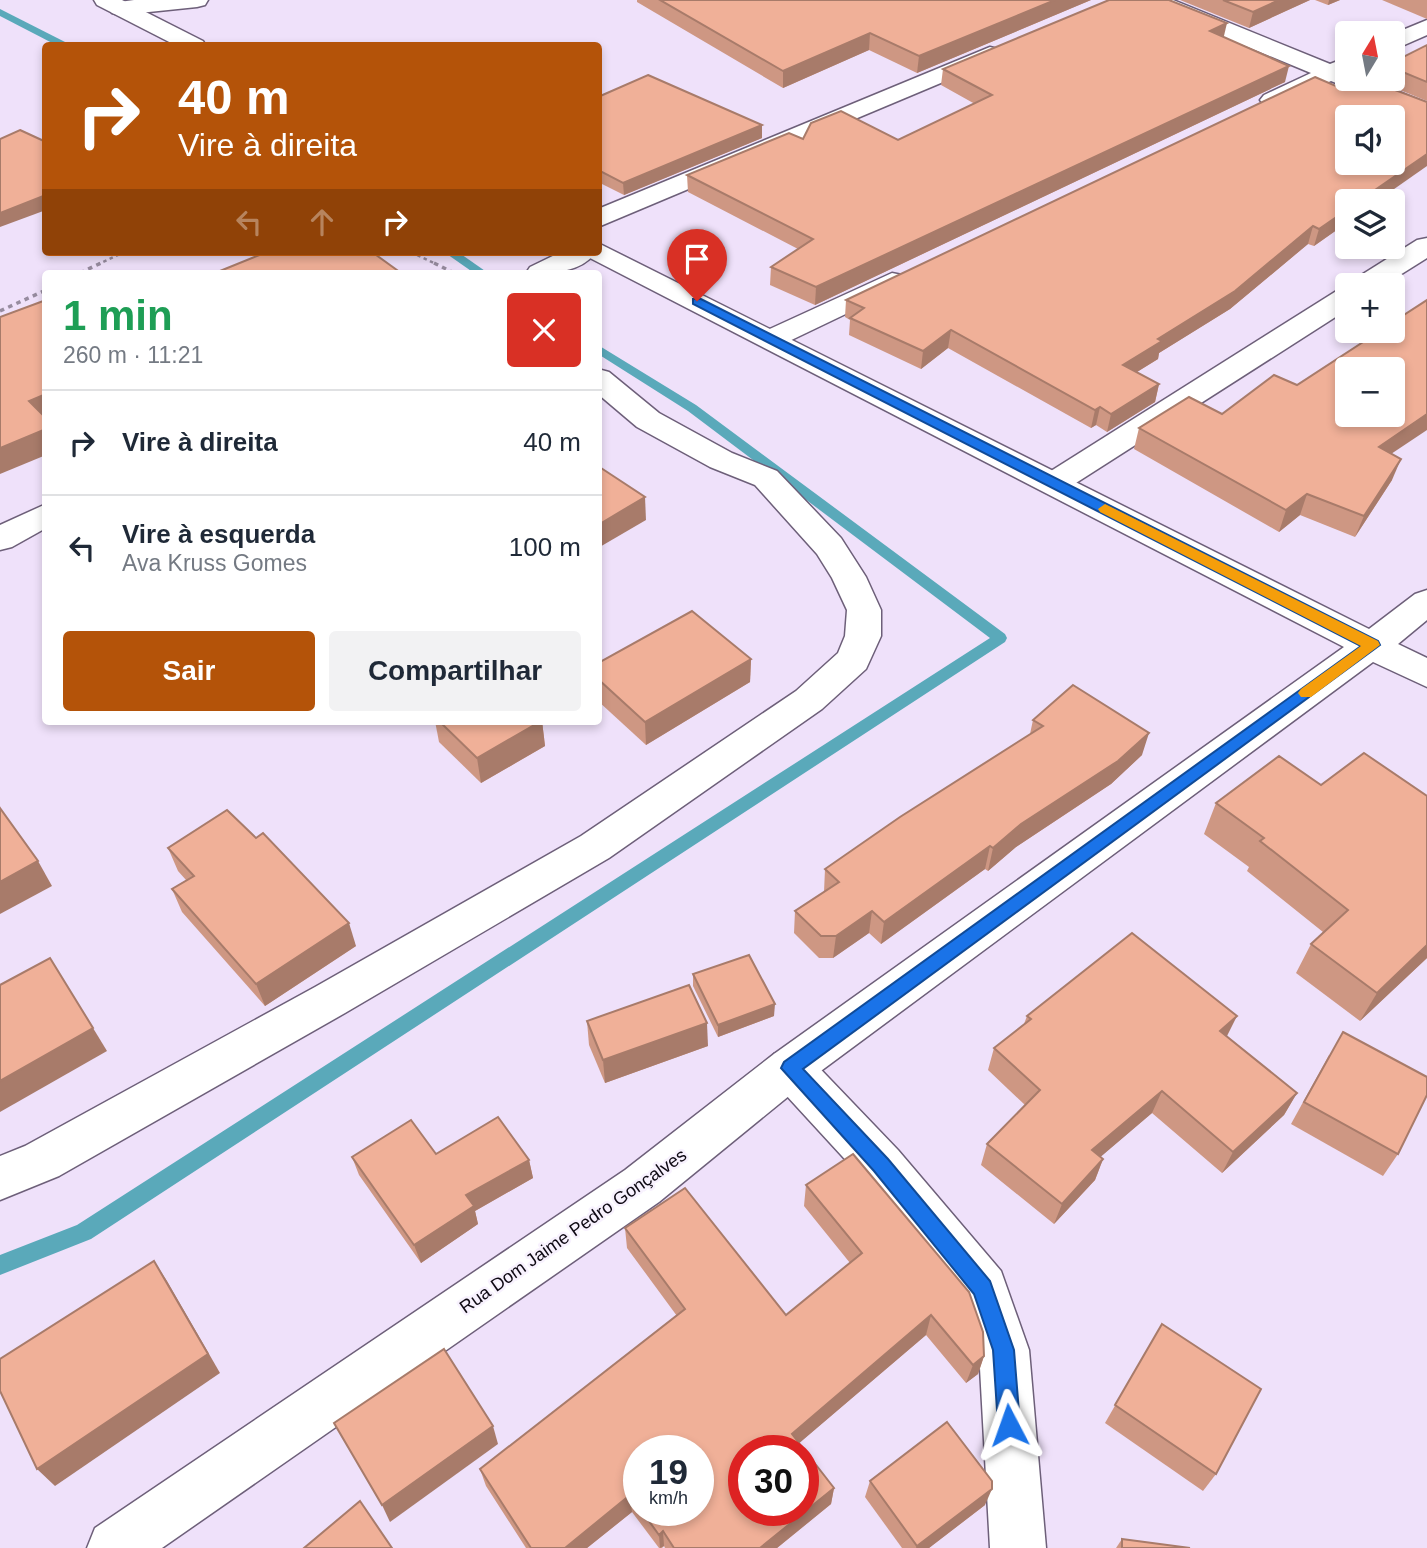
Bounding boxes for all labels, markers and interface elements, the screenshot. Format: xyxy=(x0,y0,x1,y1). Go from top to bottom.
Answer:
north arrow xyxy=(1335,21,1405,91)
map controls xyxy=(1335,21,1405,427)
icon: right xyxy=(63,70,154,161)
text: 40 m xyxy=(178,70,290,124)
button: sound xyxy=(1335,105,1405,175)
text: Vire à direita xyxy=(178,127,357,163)
button: layers xyxy=(1335,189,1405,259)
icon: left xyxy=(230,203,268,241)
icon: ahead xyxy=(303,203,341,241)
icon: right xyxy=(376,203,414,241)
pin xyxy=(667,229,727,301)
icon: arrive xyxy=(678,240,716,278)
button: + xyxy=(1335,273,1405,343)
text: 1 min xyxy=(63,292,173,339)
button: close xyxy=(507,293,581,367)
text: 260 m · 11:21 xyxy=(63,342,203,368)
button: − xyxy=(1335,357,1405,427)
icon: right xyxy=(63,424,101,462)
text: Vire à direita xyxy=(122,427,278,457)
text: 40 m xyxy=(523,427,581,457)
text: Vire à esquerda xyxy=(122,519,315,549)
icon: left xyxy=(63,529,101,567)
text: 100 m xyxy=(509,532,581,562)
text: Ava Kruss Gomes xyxy=(122,550,307,576)
button: Sair xyxy=(63,631,315,711)
button: Compartilhar xyxy=(329,631,581,711)
street label: Rua Dom Jaime Pedro Gonçalves xyxy=(456,1145,690,1317)
position arrow xyxy=(972,1388,1046,1462)
speed limit sign: 30 xyxy=(728,1435,819,1526)
text: 19 xyxy=(649,1452,688,1491)
text: km/h xyxy=(649,1488,688,1508)

